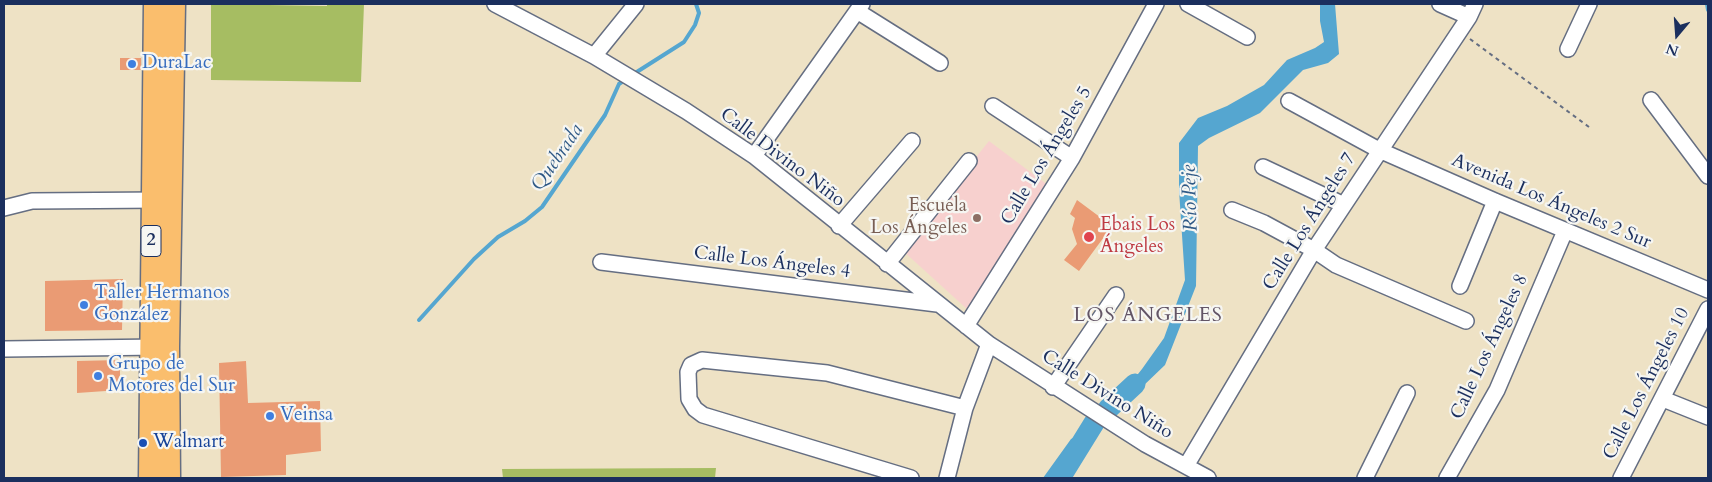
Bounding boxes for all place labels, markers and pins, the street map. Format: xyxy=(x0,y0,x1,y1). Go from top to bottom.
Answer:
place label: DuraLac xyxy=(142,53,211,75)
marker: DuraLac xyxy=(126,58,138,70)
place label: Escuela Los Ángeles xyxy=(870,196,967,240)
marker: Escuela Los Ángeles xyxy=(971,212,983,224)
place label: Ebais Los Ángeles xyxy=(1100,215,1175,259)
marker: Ebais Los Ángeles xyxy=(1082,230,1096,244)
place label: Taller Hermanos González xyxy=(94,283,230,327)
marker: Taller Hermanos González xyxy=(78,299,90,311)
place label: Grupo de Motores del Sur xyxy=(108,354,235,398)
marker: Grupo de Motores del Sur xyxy=(92,370,104,382)
place label: Veinsa xyxy=(280,405,333,427)
marker: Veinsa xyxy=(264,410,276,422)
place label: Walmart xyxy=(153,432,224,454)
marker: Walmart xyxy=(137,437,149,449)

